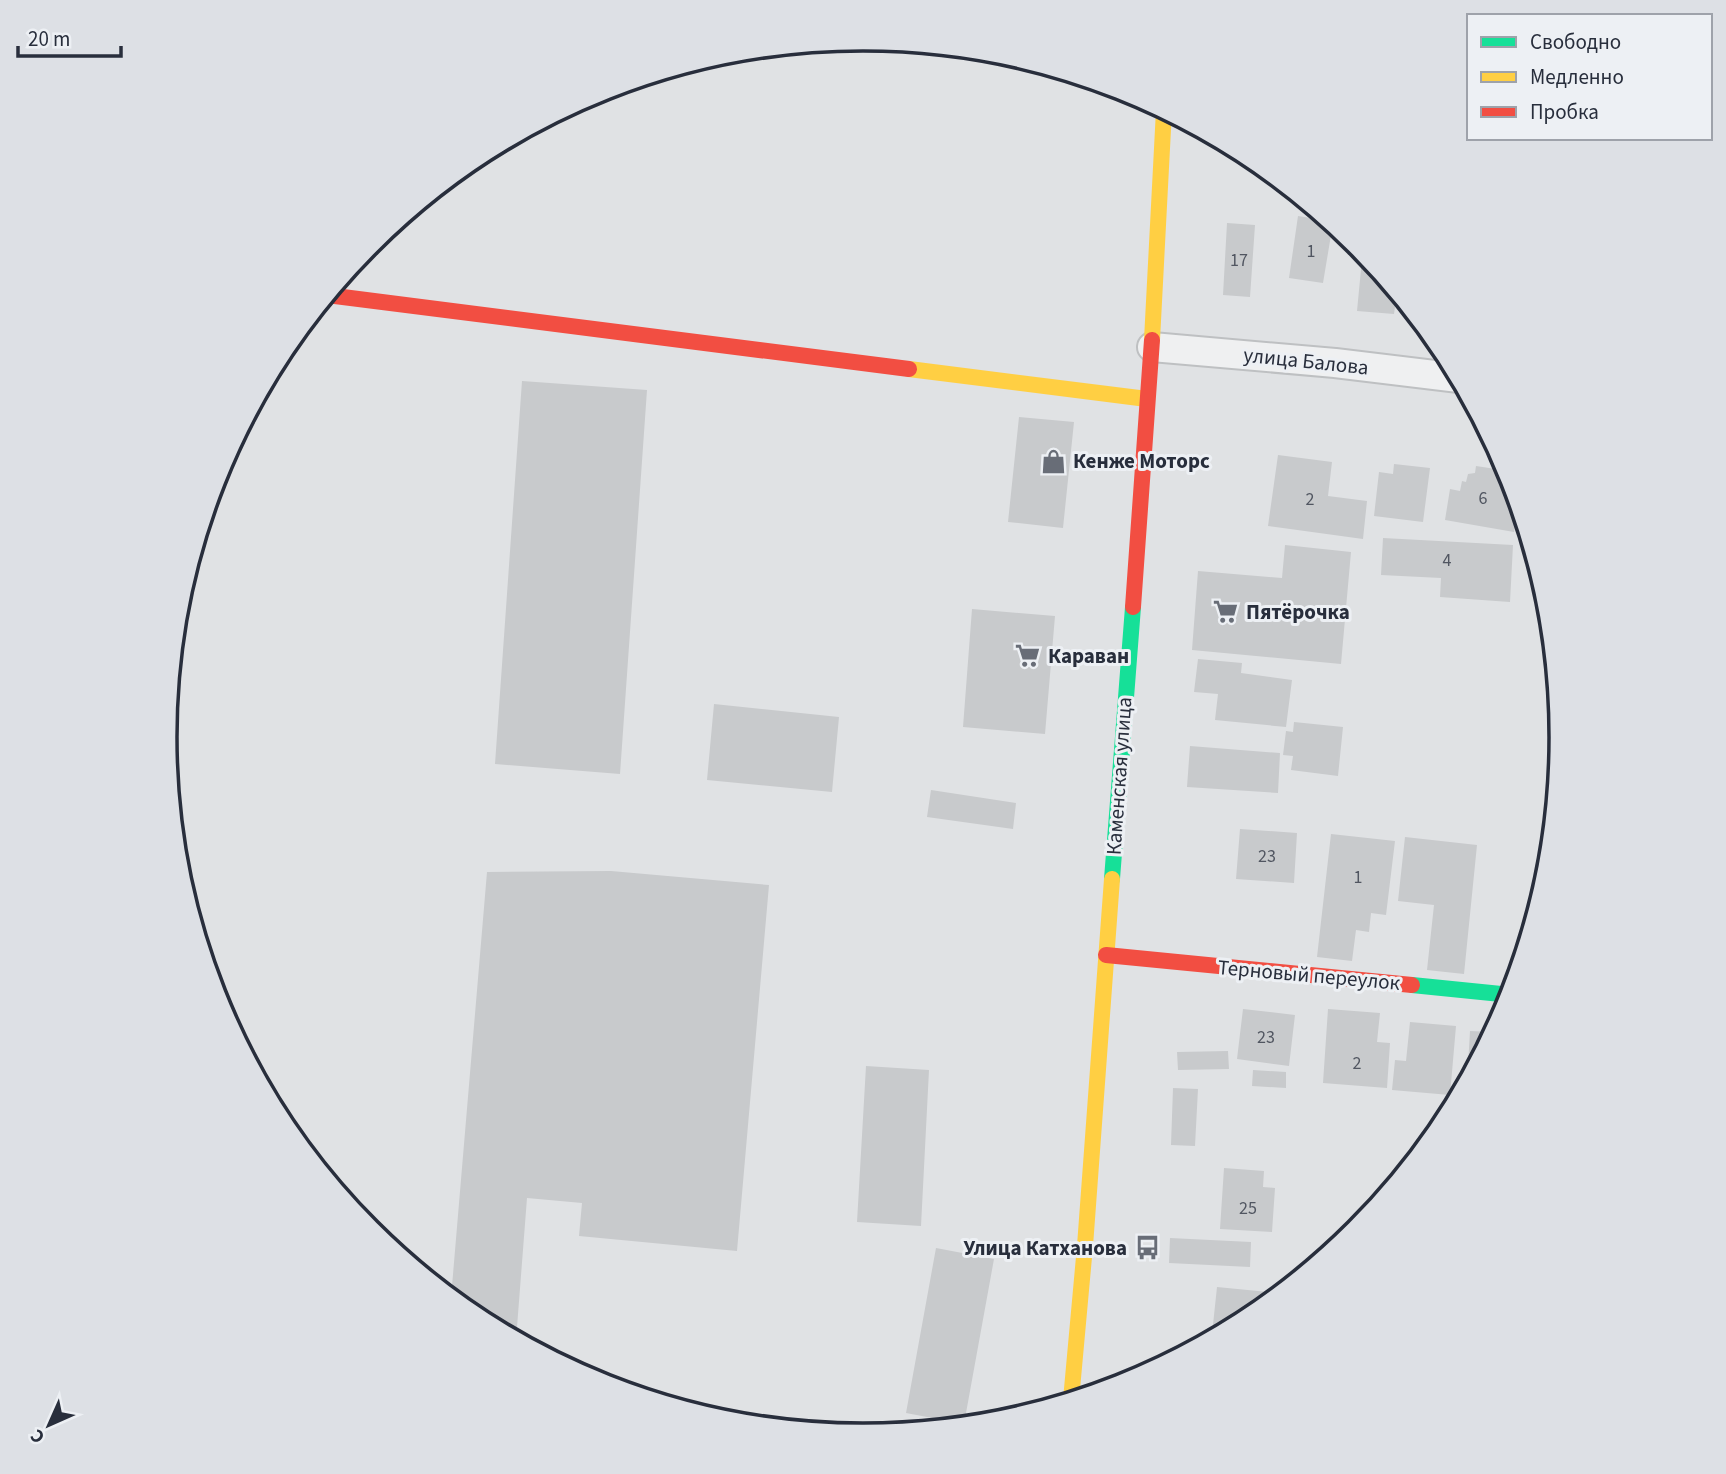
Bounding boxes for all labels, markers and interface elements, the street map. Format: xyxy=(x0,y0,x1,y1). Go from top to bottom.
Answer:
scale bar xyxy=(18,14,121,58)
legend xyxy=(1467,14,1712,140)
text: 20 m xyxy=(28,24,70,54)
text: Свободно xyxy=(1530,27,1621,57)
text: Медленно xyxy=(1530,62,1624,92)
text: Пробка xyxy=(1530,97,1599,127)
house number: 1 xyxy=(1307,239,1315,264)
house number: 17 xyxy=(1230,248,1248,273)
street label: улица Балова xyxy=(1242,340,1370,382)
place label: Кенже Моторс xyxy=(1073,446,1210,476)
shop icon: Кенже Моторс xyxy=(1039,447,1067,475)
house number: 6 xyxy=(1479,486,1488,511)
house number: 2 xyxy=(1306,487,1315,512)
house number: 4 xyxy=(1443,548,1452,573)
place label: Пятёрочка xyxy=(1246,597,1350,627)
supermarket icon: Пятёрочка xyxy=(1212,598,1240,626)
place label: Караван xyxy=(1048,641,1129,671)
supermarket icon: Караван xyxy=(1014,642,1042,670)
street label: Каменская улица xyxy=(1099,696,1139,856)
house number: 23 xyxy=(1258,844,1276,869)
house number: 1 xyxy=(1354,865,1362,890)
street label: Терновый переулок xyxy=(1217,952,1402,998)
house number: 23 xyxy=(1257,1025,1275,1050)
house number: 2 xyxy=(1353,1051,1362,1076)
house number: 25 xyxy=(1239,1196,1257,1221)
place label: Улица Катханова xyxy=(963,1233,1127,1263)
bus stop icon: Улица Катханова xyxy=(1133,1234,1161,1262)
north arrow xyxy=(14,1390,84,1460)
text: С xyxy=(25,1423,51,1449)

